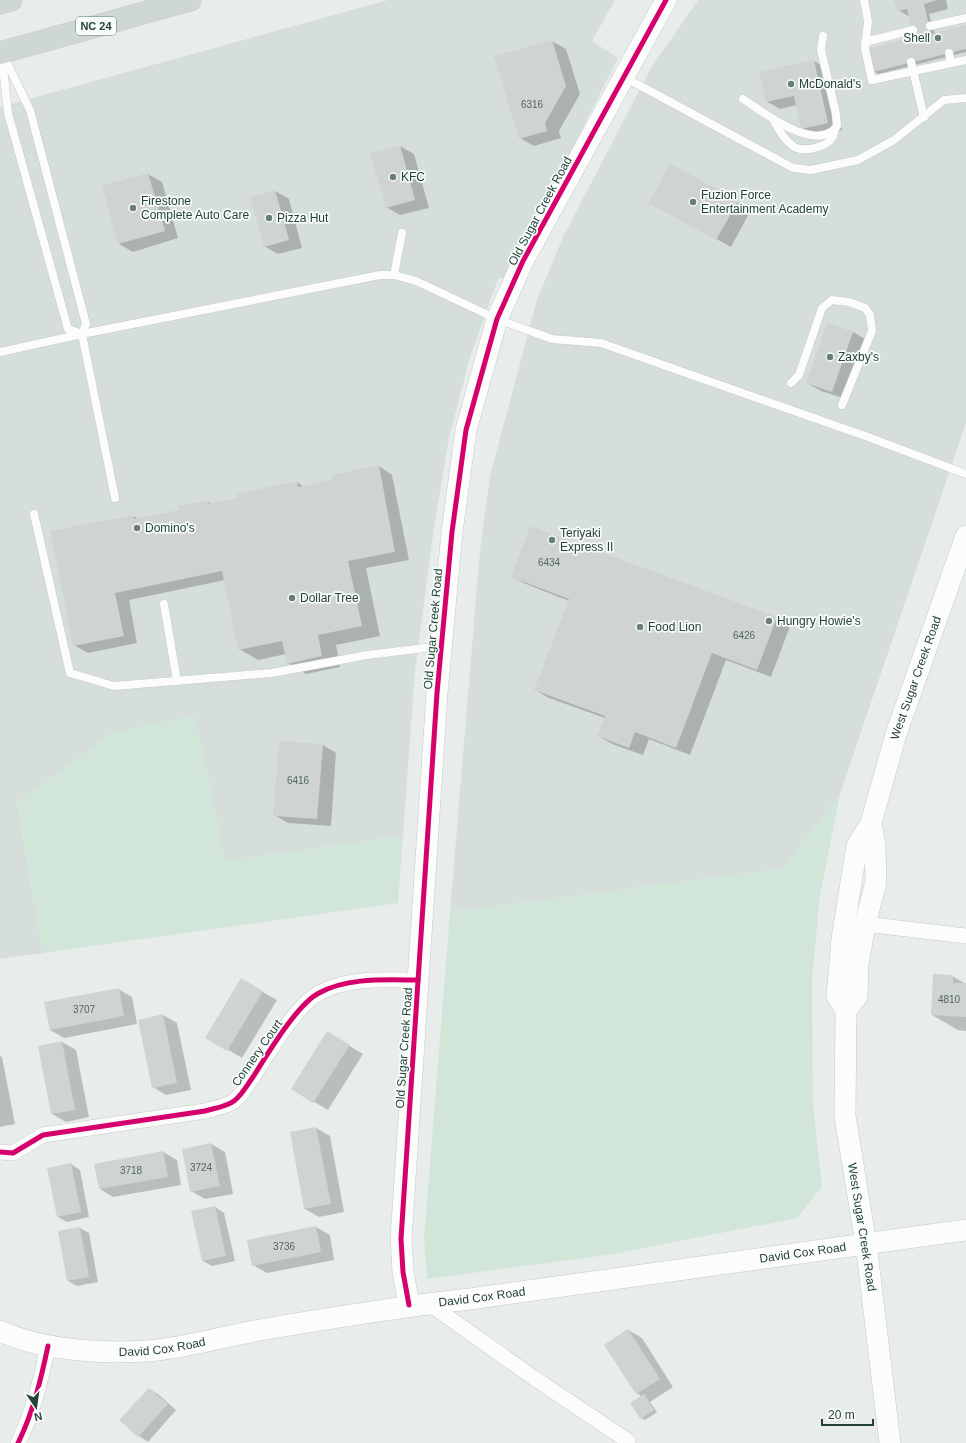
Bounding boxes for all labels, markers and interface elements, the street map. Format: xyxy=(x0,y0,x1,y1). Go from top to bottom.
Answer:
road number: NC 24 xyxy=(76,17,116,35)
place label: Shell xyxy=(903,31,930,45)
marker: Shell xyxy=(933,33,943,43)
place label: McDonald's xyxy=(799,77,861,91)
marker: McDonald's xyxy=(786,79,796,89)
house number: 6316 xyxy=(521,99,544,110)
street label: Old Sugar Creek Road xyxy=(505,154,575,268)
place label: KFC xyxy=(401,170,425,184)
marker: KFC xyxy=(388,172,398,182)
place label: Fuzion Force Entertainment Academy xyxy=(701,188,828,216)
place label: Firestone Complete Auto Care xyxy=(141,194,249,222)
marker: Fuzion Force Entertainment Academy xyxy=(688,197,698,207)
marker: Firestone Complete Auto Care xyxy=(128,203,138,213)
place label: Pizza Hut xyxy=(277,211,329,225)
marker: Pizza Hut xyxy=(264,213,274,223)
place label: Zaxby's xyxy=(838,350,879,364)
marker: Zaxby's xyxy=(825,352,835,362)
place label: Domino's xyxy=(145,521,195,535)
marker: Domino's xyxy=(132,523,142,533)
place label: Teriyaki Express II xyxy=(560,526,613,554)
marker: Teriyaki Express II xyxy=(547,535,557,545)
house number: 6434 xyxy=(538,557,561,568)
street label: Old Sugar Creek Road xyxy=(421,568,445,690)
place label: Dollar Tree xyxy=(300,591,359,605)
marker: Dollar Tree xyxy=(287,593,297,603)
place label: Hungry Howie's xyxy=(777,614,861,628)
street label: West Sugar Creek Road xyxy=(888,614,944,741)
marker: Hungry Howie's xyxy=(764,616,774,626)
place label: Food Lion xyxy=(648,620,701,634)
marker: Food Lion xyxy=(635,622,645,632)
house number: 6426 xyxy=(733,630,756,641)
house number: 6416 xyxy=(287,775,310,786)
street label: Old Sugar Creek Road xyxy=(393,987,415,1109)
house number: 4810 xyxy=(938,994,961,1005)
house number: 3707 xyxy=(73,1004,96,1015)
street label: Connery Court xyxy=(229,1016,285,1089)
house number: 3724 xyxy=(190,1162,213,1173)
street label: West Sugar Creek Road xyxy=(845,1162,879,1292)
house number: 3718 xyxy=(120,1165,143,1176)
street label: David Cox Road xyxy=(759,1240,847,1266)
house number: 3736 xyxy=(273,1241,296,1252)
street label: David Cox Road xyxy=(438,1284,526,1310)
street label: David Cox Road xyxy=(119,1335,207,1359)
north arrow xyxy=(16,1387,56,1427)
scale bar xyxy=(822,1401,873,1427)
text: 20 m xyxy=(828,1408,855,1422)
text: N xyxy=(33,1410,43,1423)

